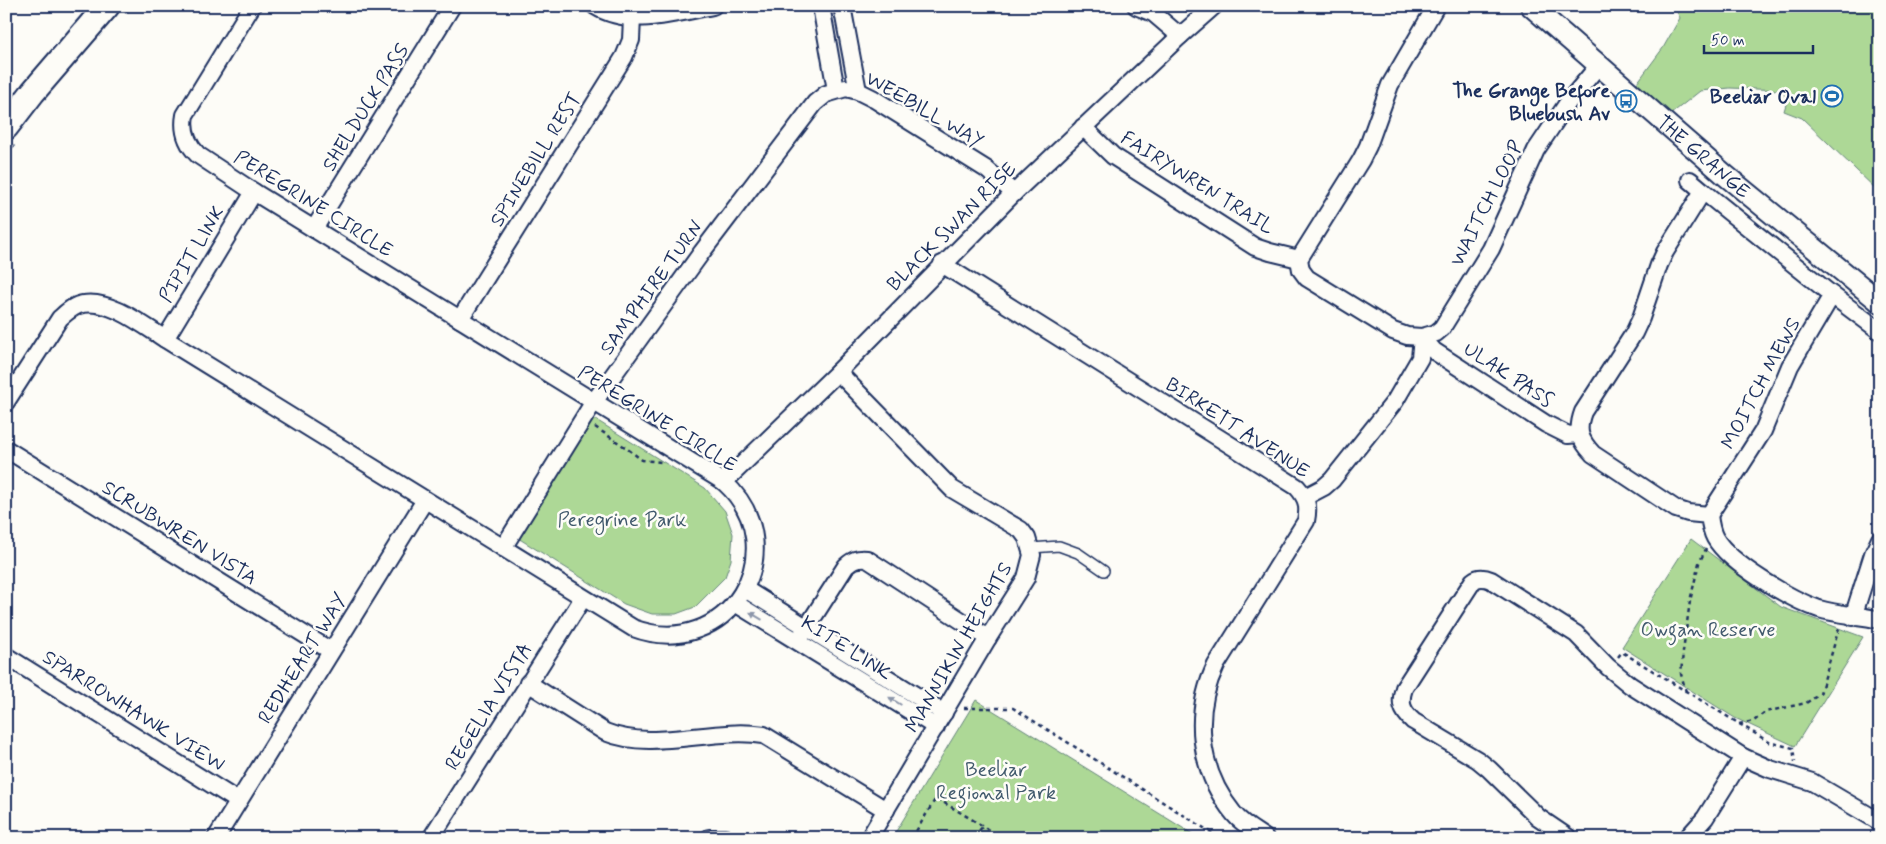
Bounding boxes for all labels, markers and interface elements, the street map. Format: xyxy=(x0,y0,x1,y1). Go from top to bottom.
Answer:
scale bar xyxy=(1704,22,1812,54)
text: 50 m xyxy=(1711,31,1745,51)
street label: SHELDUCK PASS xyxy=(316,39,416,177)
street label: WEEBILL WAY xyxy=(860,66,988,155)
place label: The Grange Before Bluebush Av xyxy=(1452,78,1611,128)
place label: Beeliar Oval xyxy=(1710,84,1816,111)
sports icon: Beeliar Oval xyxy=(1820,84,1844,108)
street label: SPINEBILL REST xyxy=(484,87,588,232)
bus stop icon: The Grange Before Bluebush Av xyxy=(1614,89,1638,113)
street label: THE GRANGE xyxy=(1650,109,1755,205)
street label: FAIRYWREN TRAIL xyxy=(1115,125,1279,241)
street label: WAITCH LOOP xyxy=(1444,136,1531,271)
street label: PEREGRINE CIRCLE xyxy=(229,144,398,264)
street label: BLACK SWAN RISE xyxy=(881,156,1023,298)
street label: PIPIT LINK xyxy=(153,201,232,308)
street label: SAMPHIRE TURN xyxy=(594,215,710,361)
street label: MOITCH MEWS xyxy=(1715,313,1807,454)
street label: ULAK PASS xyxy=(1458,336,1558,414)
street label: PEREGRINE CIRCLE xyxy=(573,359,742,479)
street label: BIRKETT AVENUE xyxy=(1160,372,1314,485)
street label: SCRUBWREN VISTA xyxy=(96,475,262,592)
park label: Peregrine Park xyxy=(557,507,687,535)
street label: MANNIKIN HEIGHTS xyxy=(899,557,1019,738)
street label: REDHEART WAY xyxy=(252,588,354,729)
street label: KITE LINK xyxy=(796,610,897,687)
one-way arrow xyxy=(750,611,763,620)
park label: Owgan Reserve xyxy=(1641,617,1775,646)
street label: REGELIA VISTA xyxy=(439,638,539,776)
street label: SPARROWHAWK VIEW xyxy=(37,644,229,778)
one-way arrow xyxy=(888,696,901,706)
park label: Beeliar Regional Park xyxy=(936,757,1056,809)

